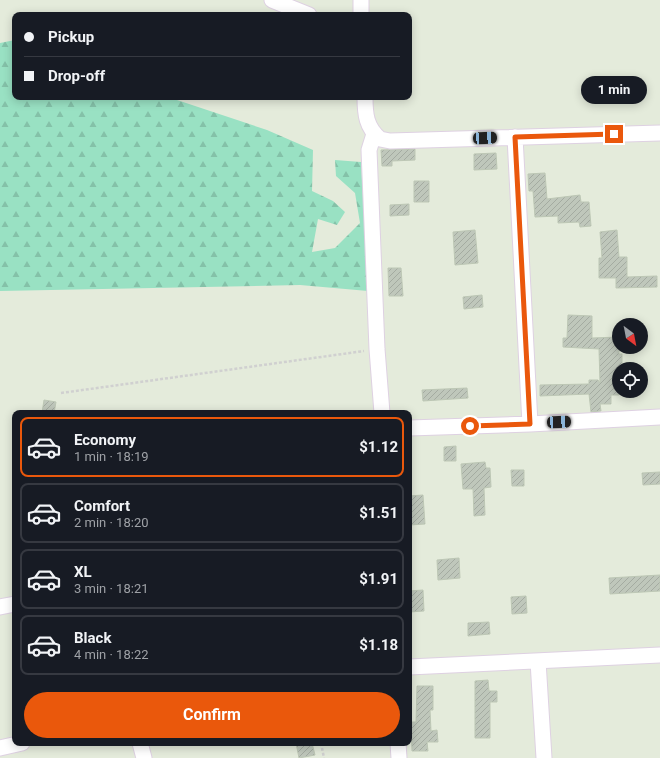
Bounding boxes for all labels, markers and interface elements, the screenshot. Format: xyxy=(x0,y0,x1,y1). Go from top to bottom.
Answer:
text: Pickup xyxy=(48,28,94,46)
text: Drop-off xyxy=(48,67,105,85)
callout: 1 min xyxy=(581,76,647,104)
text: 1 min xyxy=(598,82,630,97)
route end xyxy=(605,125,623,143)
car xyxy=(473,131,497,145)
north arrow xyxy=(612,318,648,354)
map controls xyxy=(612,318,648,398)
button: locate xyxy=(612,362,648,398)
car xyxy=(547,415,571,429)
route start xyxy=(461,417,479,435)
icon: car xyxy=(26,429,62,465)
text: Economy xyxy=(74,431,136,449)
text: $1.12 xyxy=(359,438,398,456)
text: 1 min · 18:19 xyxy=(74,449,149,464)
icon: car xyxy=(26,495,62,531)
text: Comfort xyxy=(74,497,130,515)
text: $1.51 xyxy=(359,504,398,522)
text: 2 min · 18:20 xyxy=(74,515,149,530)
icon: car xyxy=(26,561,62,597)
text: XL xyxy=(74,563,92,581)
text: $1.91 xyxy=(359,570,398,588)
text: 3 min · 18:21 xyxy=(74,581,149,596)
icon: car xyxy=(26,627,62,663)
text: Black xyxy=(74,629,111,647)
text: $1.18 xyxy=(359,636,398,654)
text: 4 min · 18:22 xyxy=(74,647,149,662)
button: Confirm xyxy=(24,692,400,738)

